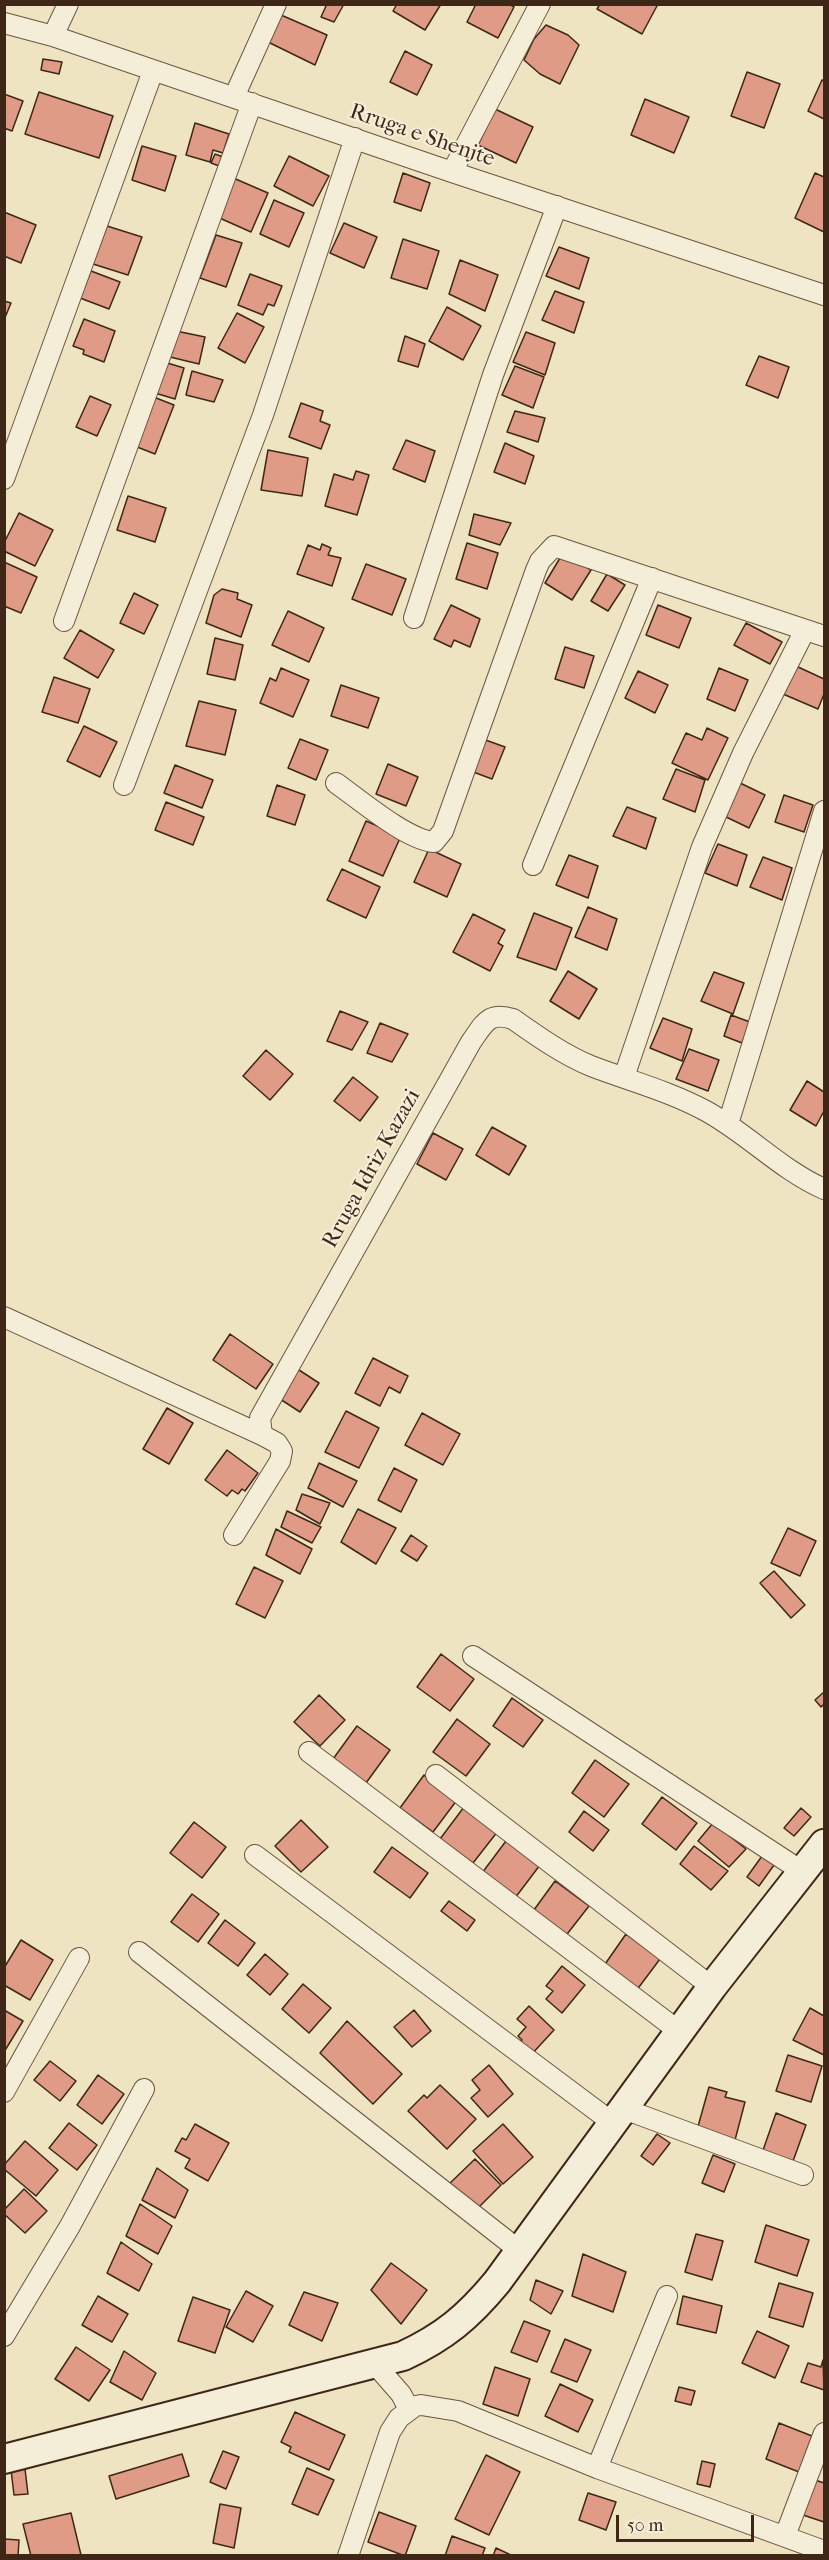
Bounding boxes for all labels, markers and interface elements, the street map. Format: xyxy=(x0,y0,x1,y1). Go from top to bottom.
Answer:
street label: Rruga e Shenjte xyxy=(346,99,498,173)
street label: Rruga Idriz Kazazi xyxy=(317,1085,427,1253)
scale bar xyxy=(619,2503,757,2541)
text: 50 m xyxy=(627,2515,663,2536)

